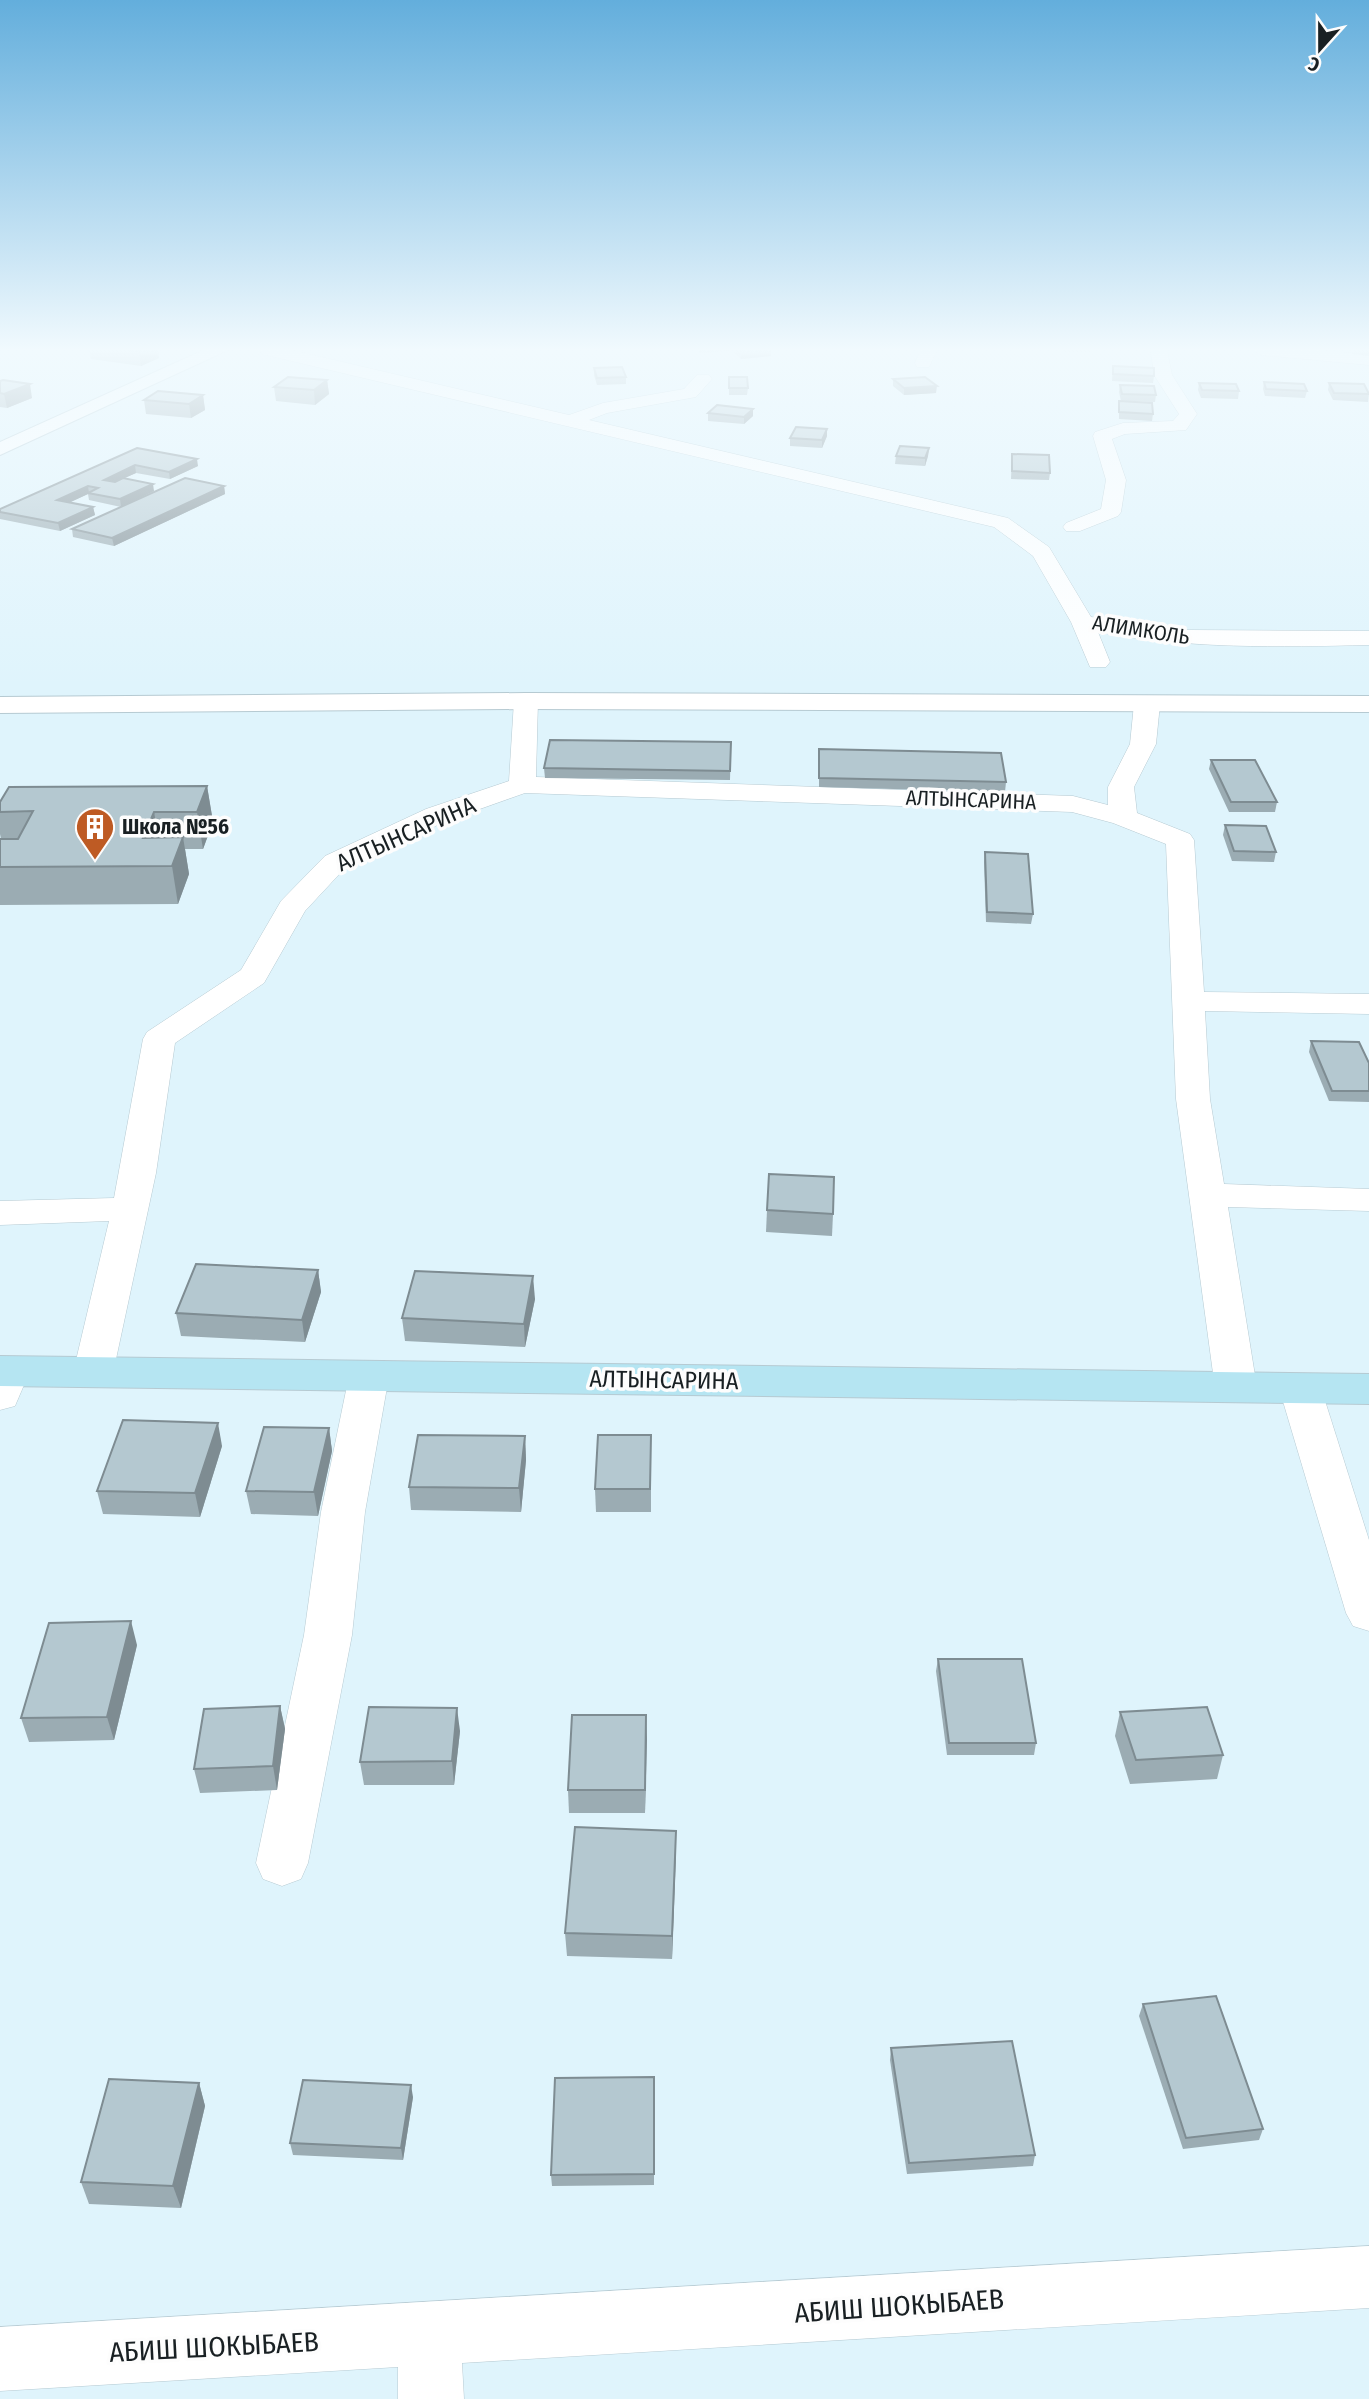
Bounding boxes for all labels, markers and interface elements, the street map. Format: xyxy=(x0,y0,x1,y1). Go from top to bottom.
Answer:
north arrow xyxy=(1285,14,1355,84)
text: С xyxy=(1305,52,1323,77)
street label: АЛИМКОЛЬ xyxy=(1091,609,1192,651)
street label: АЛТЫНСАРИНА xyxy=(905,785,1037,815)
street label: АЛТЫНСАРИНА xyxy=(332,791,480,877)
building icon: Школа №56 xyxy=(74,806,116,861)
place label: Школа №56 xyxy=(122,814,229,840)
street label: АЛТЫНСАРИНА xyxy=(589,1365,739,1395)
street label: АБИШ ШОКЫБАЕВ xyxy=(793,2282,1005,2330)
street label: АБИШ ШОКЫБАЕВ xyxy=(108,2325,320,2369)

